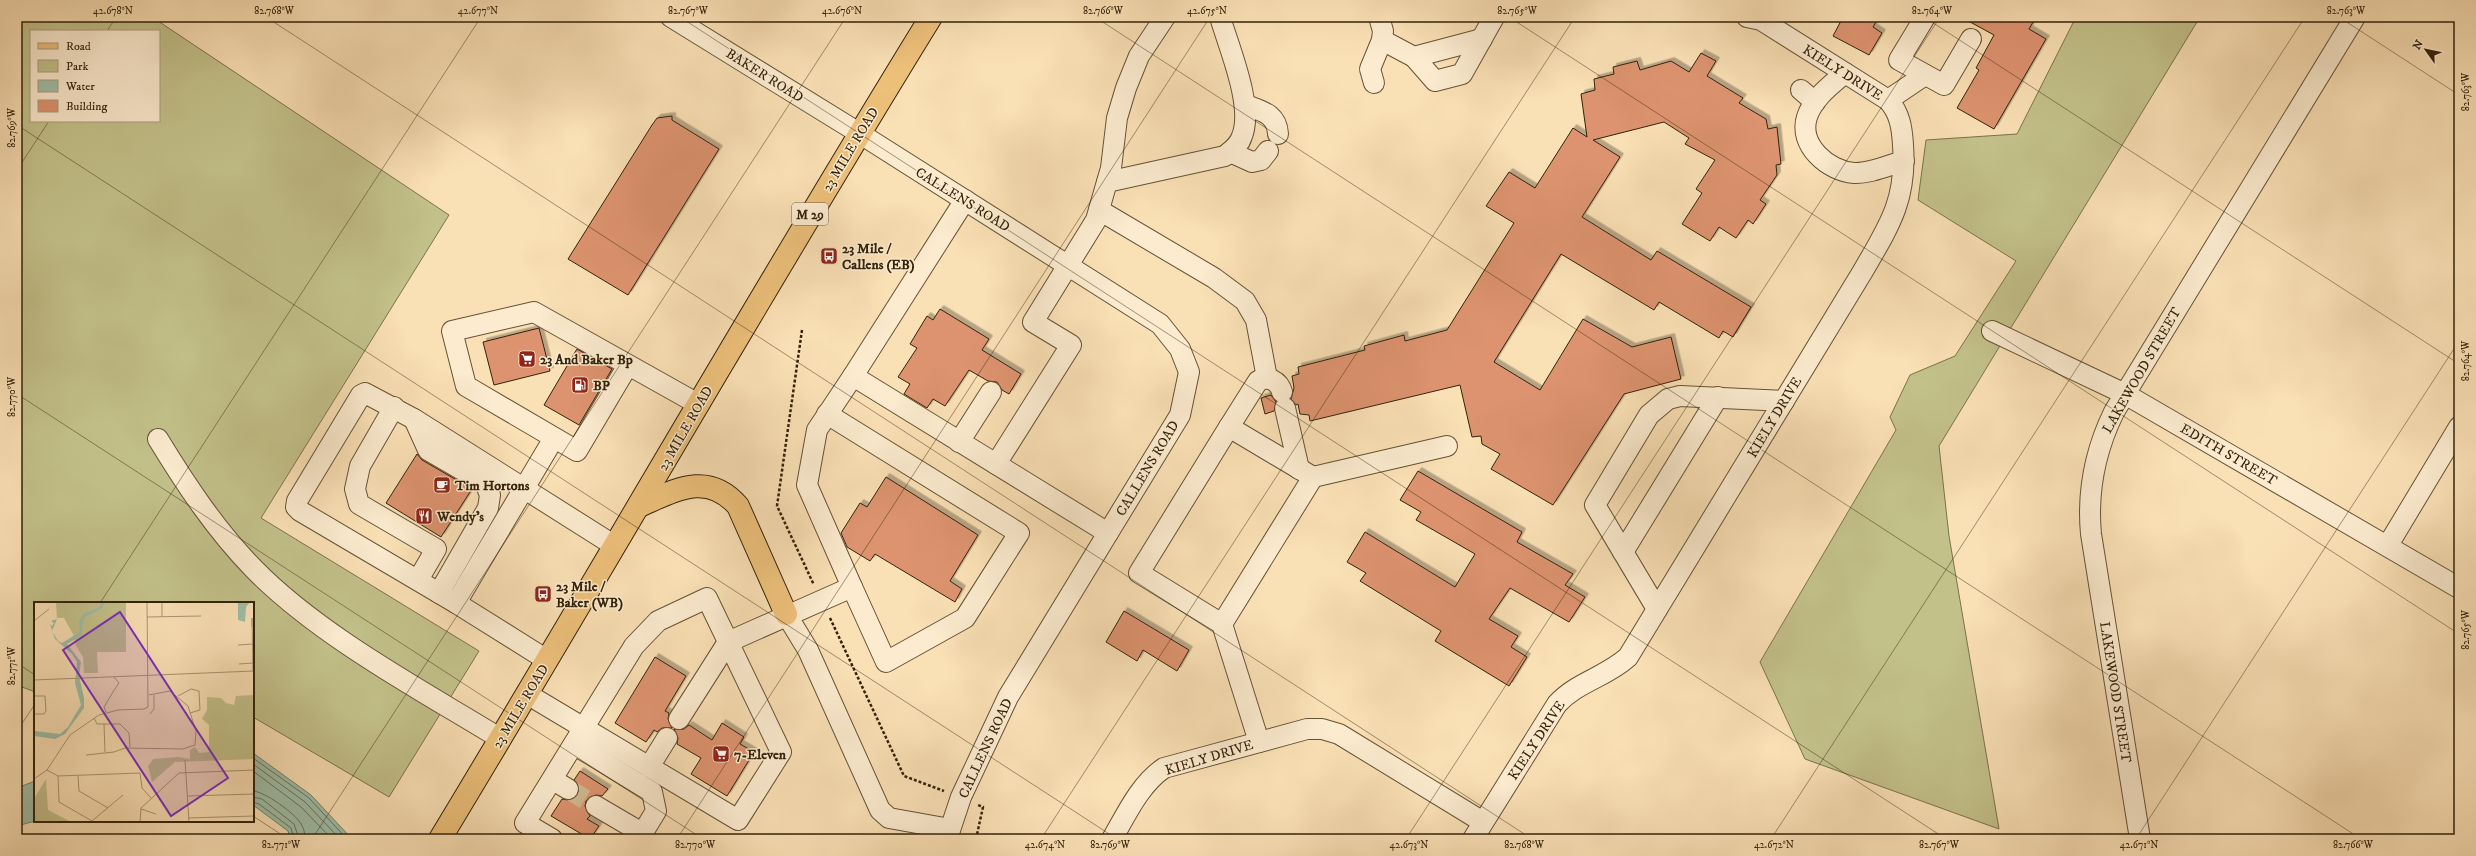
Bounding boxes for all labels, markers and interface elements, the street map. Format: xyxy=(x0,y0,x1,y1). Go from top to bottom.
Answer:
text: 42.678°N xyxy=(93,5,133,17)
text: 82.768°W xyxy=(254,5,295,17)
text: 42.677°N xyxy=(458,5,498,17)
text: 82.767°W xyxy=(668,5,709,17)
text: 42.676°N xyxy=(822,5,862,17)
text: 82.766°W xyxy=(1083,5,1124,17)
text: 42.675°N xyxy=(1187,5,1227,17)
text: 82.765°W xyxy=(1497,5,1538,17)
text: 82.764°W xyxy=(1912,5,1953,17)
text: 82.763°W xyxy=(2327,5,2366,17)
legend xyxy=(30,30,160,122)
north arrow xyxy=(2406,30,2446,70)
text: N xyxy=(2410,37,2427,53)
text: Road xyxy=(66,39,91,54)
street label: KIELY DRIVE xyxy=(1799,41,1886,105)
street label: BAKER ROAD xyxy=(722,45,807,107)
text: Park xyxy=(66,59,88,74)
text: 82.763°W xyxy=(2460,72,2472,111)
text: Water xyxy=(65,79,95,94)
text: Building xyxy=(66,99,107,114)
street label: 23 MILE ROAD xyxy=(819,104,883,195)
text: 82.769°W xyxy=(6,107,18,148)
street label: CALLENS ROAD xyxy=(912,163,1013,236)
road number: M 29 xyxy=(792,203,828,225)
place label: 23 Mile / Callens (EB) xyxy=(842,240,915,274)
bus stop icon: 23 Mile / Callens (EB) xyxy=(819,246,839,266)
street label: LAKEWOOD STREET xyxy=(2098,304,2185,437)
text: 82.764°W xyxy=(2460,340,2472,381)
supermarket icon: 23 And Baker Bp xyxy=(517,349,537,369)
place label: 23 And Baker Bp xyxy=(540,351,633,369)
street label: KIELY DRIVE xyxy=(1744,374,1806,461)
fuel station icon: BP xyxy=(570,375,590,395)
text: 82.770°W xyxy=(6,376,18,417)
place label: BP xyxy=(593,377,611,395)
street label: 23 MILE ROAD xyxy=(654,383,717,474)
street label: CALLENS ROAD xyxy=(1112,417,1183,520)
street label: EDITH STREET xyxy=(2177,420,2281,490)
cafe icon: Tim Hortons xyxy=(432,475,452,495)
place label: Tim Hortons xyxy=(454,477,530,495)
restaurant icon: Wendy's xyxy=(414,506,434,526)
place label: Wendy's xyxy=(436,508,484,526)
place label: 23 Mile / Baker (WB) xyxy=(556,578,623,612)
bus stop icon: 23 Mile / Baker (WB) xyxy=(533,584,553,604)
inset map xyxy=(34,602,254,822)
text: 82.765°W xyxy=(2460,609,2472,650)
street label: LAKEWOOD STREET xyxy=(2095,620,2135,764)
text: 82.771°W xyxy=(6,646,18,685)
street label: 23 MILE ROAD xyxy=(489,661,553,752)
street label: CALLENS ROAD xyxy=(955,695,1017,801)
street label: KIELY DRIVE xyxy=(1504,697,1569,784)
street label: KIELY DRIVE xyxy=(1163,736,1256,780)
supermarket icon: 7-Eleven xyxy=(711,744,731,764)
place label: 7-Eleven xyxy=(734,746,787,764)
text: 82.771°W xyxy=(262,839,301,851)
text: 82.770°W xyxy=(675,839,716,851)
text: 42.674°N xyxy=(1025,839,1065,851)
text: 82.769°W xyxy=(1090,839,1131,851)
text: 42.673°N xyxy=(1390,839,1428,851)
text: 82.768°W xyxy=(1504,839,1545,851)
text: 42.672°N xyxy=(1754,839,1794,851)
text: 82.767°W xyxy=(1919,839,1960,851)
text: 42.671°N xyxy=(2120,839,2158,851)
text: 82.766°W xyxy=(2333,839,2374,851)

